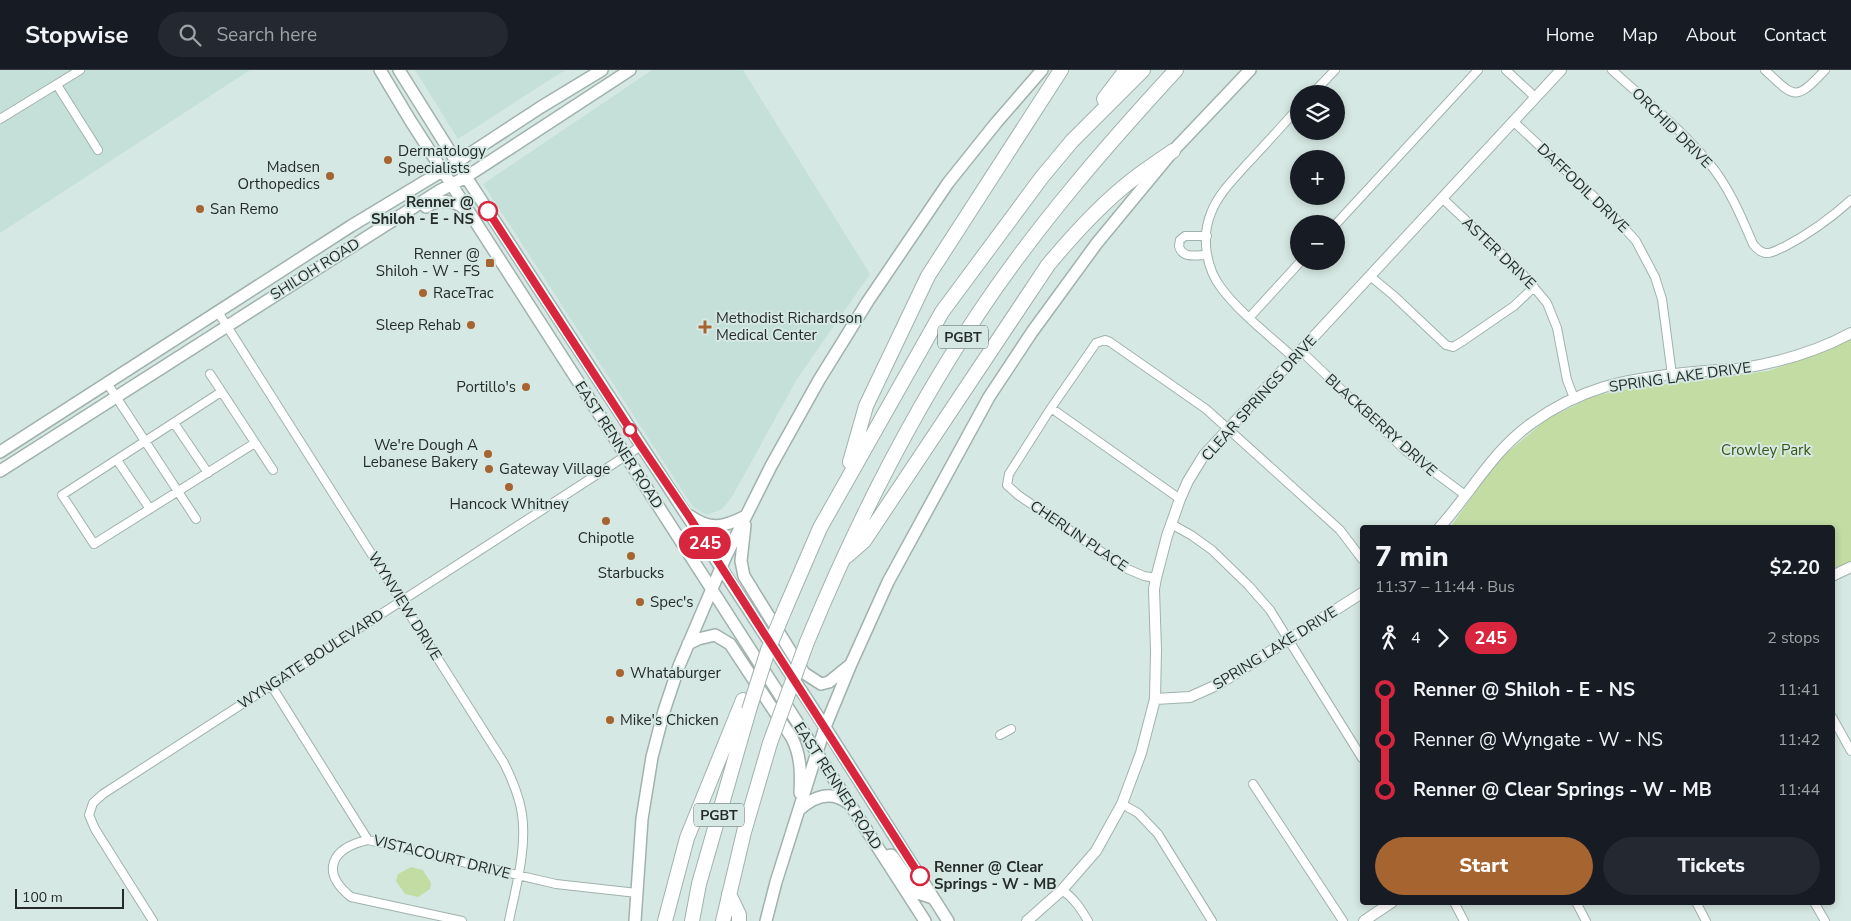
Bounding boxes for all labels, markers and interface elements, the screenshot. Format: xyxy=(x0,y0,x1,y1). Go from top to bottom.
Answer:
search box xyxy=(158,12,508,57)
text: Stopwise xyxy=(25,19,128,51)
icon: search xyxy=(176,21,204,49)
text: Search here xyxy=(216,22,317,48)
text: Home xyxy=(1546,23,1594,47)
text: Map xyxy=(1622,23,1658,47)
text: About xyxy=(1686,23,1736,47)
text: Contact xyxy=(1764,23,1826,47)
street label: ORCHID DRIVE xyxy=(1627,83,1717,173)
map controls xyxy=(1290,85,1345,270)
button: layers xyxy=(1290,85,1345,140)
street label: DAFFODIL DRIVE xyxy=(1533,139,1633,237)
place label: Dermatology Specialists xyxy=(398,141,486,178)
button: + xyxy=(1290,150,1345,205)
marker: Dermatology Specialists xyxy=(382,154,394,166)
place label: Madsen Orthopedics xyxy=(238,157,320,194)
marker: Madsen Orthopedics xyxy=(324,170,336,182)
place label: Renner @ Shiloh - E - NS xyxy=(371,192,474,229)
place label: San Remo xyxy=(210,199,279,219)
marker: Renner @ Shiloh - E - NS xyxy=(478,201,498,221)
marker: San Remo xyxy=(194,203,206,215)
street label: ASTER DRIVE xyxy=(1458,213,1540,293)
button: − xyxy=(1290,215,1345,270)
street label: SHILOH ROAD xyxy=(266,233,364,305)
place label: Renner @ Shiloh - W - FS xyxy=(376,244,480,281)
marker: Renner @ Shiloh - W - FS xyxy=(484,257,496,269)
place label: RaceTrac xyxy=(433,283,494,303)
marker: RaceTrac xyxy=(417,287,429,299)
place label: Methodist Richardson Medical Center xyxy=(716,308,862,345)
place label: Sleep Rehab xyxy=(376,315,461,335)
marker: Sleep Rehab xyxy=(465,319,477,331)
marker: Methodist Richardson Medical Center xyxy=(698,320,712,334)
road number: PGBT xyxy=(938,326,988,348)
street label: CLEAR SPRINGS DRIVE xyxy=(1197,331,1321,465)
street label: SPRING LAKE DRIVE xyxy=(1608,357,1752,397)
street label: BLACKBERRY DRIVE xyxy=(1321,369,1441,481)
place label: Portillo's xyxy=(456,377,516,397)
street label: EAST RENNER ROAD xyxy=(570,377,668,513)
marker: Portillo's xyxy=(520,381,532,393)
unlabelled marker xyxy=(623,423,637,437)
place label: We're Dough A Lebanese Bakery xyxy=(363,435,478,472)
park label: Crowley Park xyxy=(1721,440,1811,460)
marker: We're Dough A Lebanese Bakery xyxy=(482,448,494,460)
place label: Gateway Village xyxy=(499,459,610,479)
marker: Gateway Village xyxy=(483,463,495,475)
marker: Hancock Whitney xyxy=(503,481,515,493)
place label: Hancock Whitney xyxy=(449,494,569,514)
street label: CHERLIN PLACE xyxy=(1026,496,1132,576)
marker: Chipotle xyxy=(600,515,612,527)
line badge: 245 xyxy=(676,527,734,559)
place label: Chipotle xyxy=(578,528,634,548)
text: 245 xyxy=(689,531,721,555)
text: 7 min xyxy=(1375,538,1449,576)
street label: WYNVIEW DRIVE xyxy=(364,548,446,664)
marker: Starbucks xyxy=(625,550,637,562)
text: $2.20 xyxy=(1770,555,1820,581)
place label: Starbucks xyxy=(598,563,664,583)
text: 11:37 – 11:44 · Bus xyxy=(1375,576,1515,598)
place label: Spec's xyxy=(650,592,693,612)
marker: Spec's xyxy=(634,596,646,608)
street label: SPRING LAKE DRIVE xyxy=(1209,602,1341,694)
street label: WYNGATE BOULEVARD xyxy=(234,604,388,714)
icon: walk xyxy=(1375,624,1403,652)
icon: forward xyxy=(1429,624,1457,652)
text: 245 xyxy=(1475,626,1507,650)
text: 4 xyxy=(1411,627,1421,649)
text: 2 stops xyxy=(1767,627,1820,649)
place label: Whataburger xyxy=(630,663,721,683)
marker: Whataburger xyxy=(614,667,626,679)
text: Renner @ Shiloh - E - NS xyxy=(1413,677,1635,703)
text: 11:41 xyxy=(1778,679,1820,701)
place label: Mike's Chicken xyxy=(620,710,719,730)
marker: Mike's Chicken xyxy=(604,714,616,726)
street label: EAST RENNER ROAD xyxy=(789,718,887,854)
text: Renner @ Wyngate - W - NS xyxy=(1413,727,1663,753)
text: 11:42 xyxy=(1778,729,1820,751)
text: Renner @ Clear Springs - W - MB xyxy=(1413,777,1712,803)
text: 11:44 xyxy=(1778,779,1820,801)
road number: PGBT xyxy=(694,804,744,826)
street label: VISTACOURT DRIVE xyxy=(370,830,513,884)
button: Start xyxy=(1375,837,1593,895)
button: Tickets xyxy=(1603,837,1820,895)
place label: Renner @ Clear Springs - W - MB xyxy=(934,857,1057,894)
marker: Renner @ Clear Springs - W - MB xyxy=(910,866,930,886)
scale bar xyxy=(15,886,124,909)
text: 100 m xyxy=(22,888,63,907)

